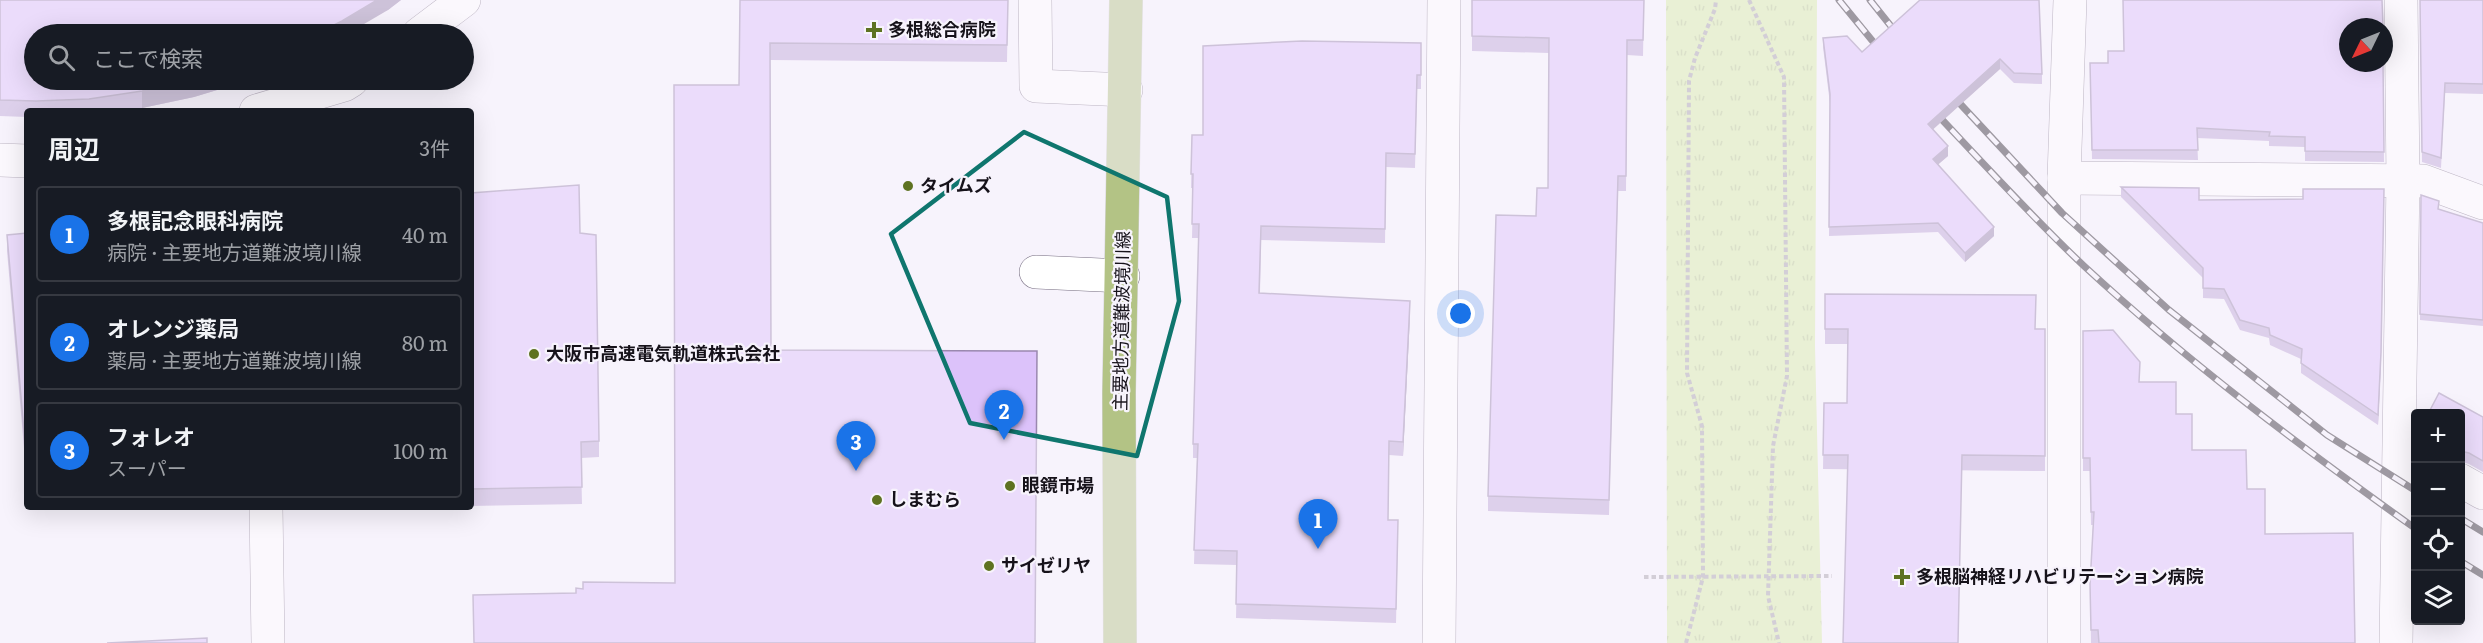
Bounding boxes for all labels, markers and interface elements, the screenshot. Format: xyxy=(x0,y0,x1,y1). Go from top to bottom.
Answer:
place label: 多根総合病院 xyxy=(888,15,996,42)
north arrow xyxy=(2339,18,2393,72)
marker: 多根総合病院 xyxy=(865,21,883,39)
search box xyxy=(24,24,474,90)
icon: search xyxy=(45,41,78,74)
text: ここで検索 xyxy=(93,41,203,74)
text: 周辺 xyxy=(48,128,100,167)
text: 3件 xyxy=(419,132,450,162)
place label: タイムズ xyxy=(920,171,992,198)
marker: タイムズ xyxy=(901,179,915,193)
text: 多根記念眼科病院 xyxy=(107,203,283,236)
text: 1 xyxy=(65,219,74,249)
text: 40 m xyxy=(402,219,448,249)
street label: 主要地方道難波境川線 xyxy=(1105,231,1136,411)
text: 病院 · 主要地方道難波境川線 xyxy=(107,236,362,266)
your location xyxy=(1446,299,1475,328)
text: オレンジ薬局 xyxy=(107,311,239,344)
text: 2 xyxy=(64,327,75,357)
text: 80 m xyxy=(402,327,448,357)
place label: 大阪市高速電気軌道株式会社 xyxy=(546,339,780,366)
text: 薬局 · 主要地方道難波境川線 xyxy=(107,344,362,374)
marker: 大阪市高速電気軌道株式会社 xyxy=(527,347,541,361)
pin: 2 xyxy=(984,390,1024,440)
map controls xyxy=(2411,409,2465,625)
button: + xyxy=(2411,409,2465,463)
text: フォレオ xyxy=(107,419,195,452)
pin: 3 xyxy=(836,422,876,471)
text: 3 xyxy=(64,435,75,465)
text: 100 m xyxy=(393,435,448,465)
text: スーパー xyxy=(107,452,187,482)
button: − xyxy=(2411,463,2465,517)
place label: 眼鏡市場 xyxy=(1022,471,1094,498)
marker: 眼鏡市場 xyxy=(1003,479,1017,493)
place label: しまむら xyxy=(889,485,961,512)
marker: しまむら xyxy=(870,493,884,507)
pin: 1 xyxy=(1298,500,1338,549)
button: locate xyxy=(2411,517,2465,571)
place label: サイゼリヤ xyxy=(1001,551,1091,578)
marker: サイゼリヤ xyxy=(982,559,996,573)
place label: 多根脳神経リハビリテーション病院 xyxy=(1916,562,2204,589)
marker: 多根脳神経リハビリテーション病院 xyxy=(1893,568,1911,586)
button: layers xyxy=(2411,571,2465,625)

